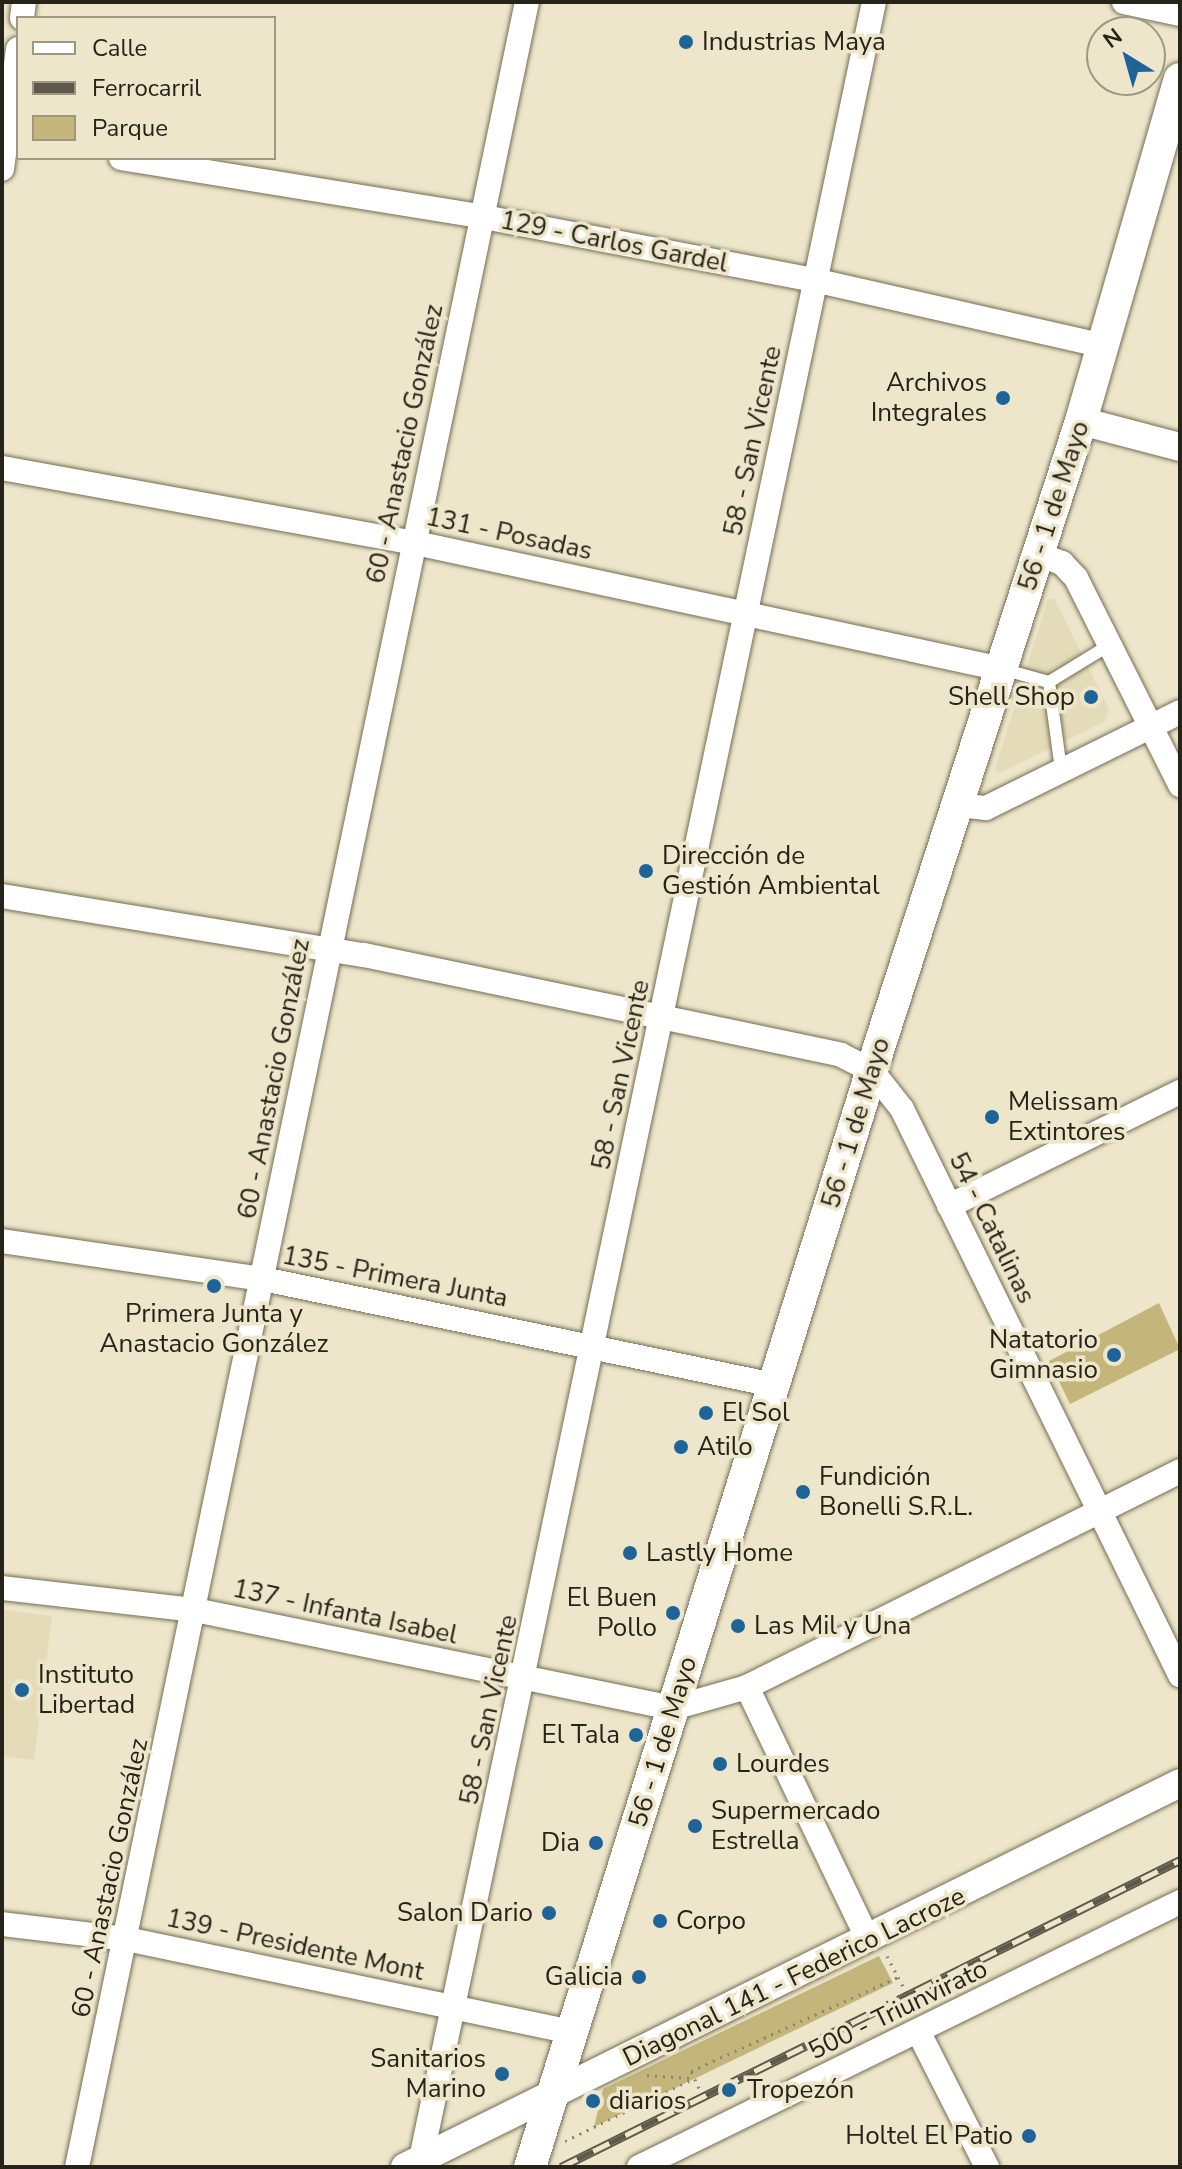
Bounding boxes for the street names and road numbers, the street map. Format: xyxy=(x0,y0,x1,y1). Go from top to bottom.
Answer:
street label: 129 - Carlos Gardel xyxy=(498,205,730,279)
street label: 60 - Anastacio González xyxy=(360,302,450,586)
street label: 58 - San Vicente xyxy=(718,343,788,539)
street label: 56 - 1 de Mayo xyxy=(1012,417,1096,595)
street label: 131 - Posadas xyxy=(423,501,595,567)
street label: 60 - Anastacio González xyxy=(232,936,316,1222)
street label: 58 - San Vicente xyxy=(586,977,656,1173)
street label: 56 - 1 de Mayo xyxy=(815,1034,897,1212)
street label: 54 - Catalinas xyxy=(942,1147,1042,1309)
street label: 135 - Primera Junta xyxy=(280,1240,510,1314)
street label: 137 - Infanta Isabel xyxy=(230,1573,460,1651)
street label: 58 - San Vicente xyxy=(454,1612,524,1808)
street label: 56 - 1 de Mayo xyxy=(622,1653,704,1831)
street label: 60 - Anastacio González xyxy=(65,1736,155,2020)
street label: Diagonal 141 - Federico Lacroze xyxy=(618,1880,970,2074)
street label: 139 - Presidente Mont xyxy=(163,1902,427,1988)
street label: 500 - Triunvirato xyxy=(803,1953,993,2067)

